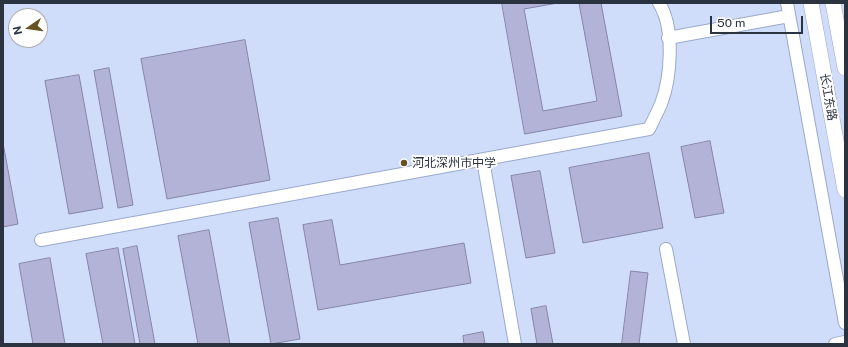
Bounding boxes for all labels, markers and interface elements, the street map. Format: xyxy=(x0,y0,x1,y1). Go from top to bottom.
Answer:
north arrow xyxy=(8,8,48,48)
scale bar xyxy=(712,8,805,34)
text: 50 m xyxy=(717,16,745,30)
text: N xyxy=(10,25,24,36)
street label: 长江东路 xyxy=(817,72,839,122)
place label: 河北深州市中学 xyxy=(412,156,496,170)
marker: 河北深州市中学 xyxy=(399,158,409,168)

